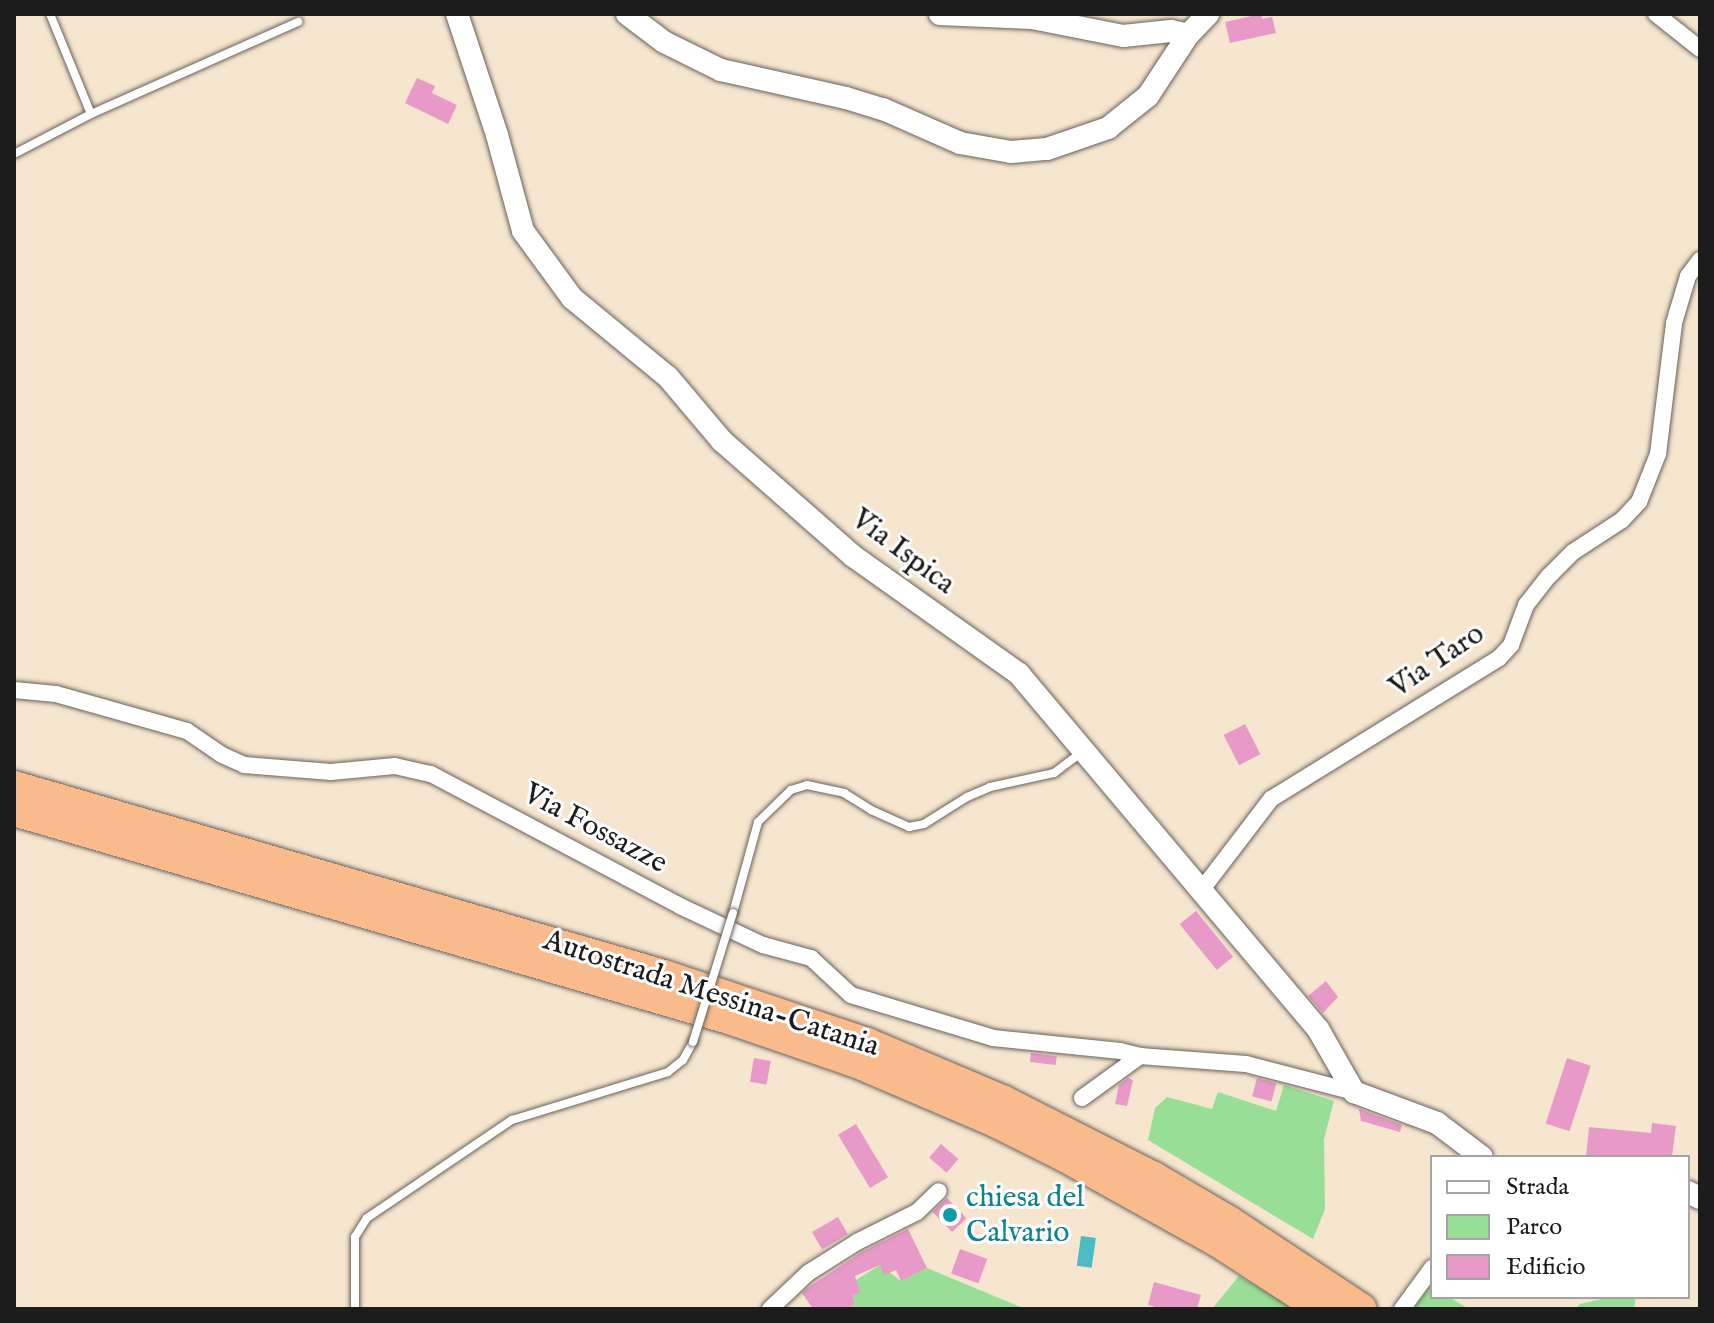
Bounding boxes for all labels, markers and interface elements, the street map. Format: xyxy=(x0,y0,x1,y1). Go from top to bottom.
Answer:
street label: Via Ispica xyxy=(844,501,962,603)
street label: Via Taro xyxy=(1383,616,1491,706)
street label: Via Fossazze xyxy=(517,776,673,882)
street label: Autostrada Messina-Catania xyxy=(539,923,883,1065)
legend xyxy=(1430,1155,1690,1299)
text: Strada xyxy=(1506,1172,1569,1203)
place label: chiesa del Calvario xyxy=(966,1180,1085,1250)
marker: chiesa del Calvario xyxy=(941,1206,959,1224)
text: Parco xyxy=(1506,1212,1562,1243)
text: Edificio xyxy=(1506,1252,1585,1283)

